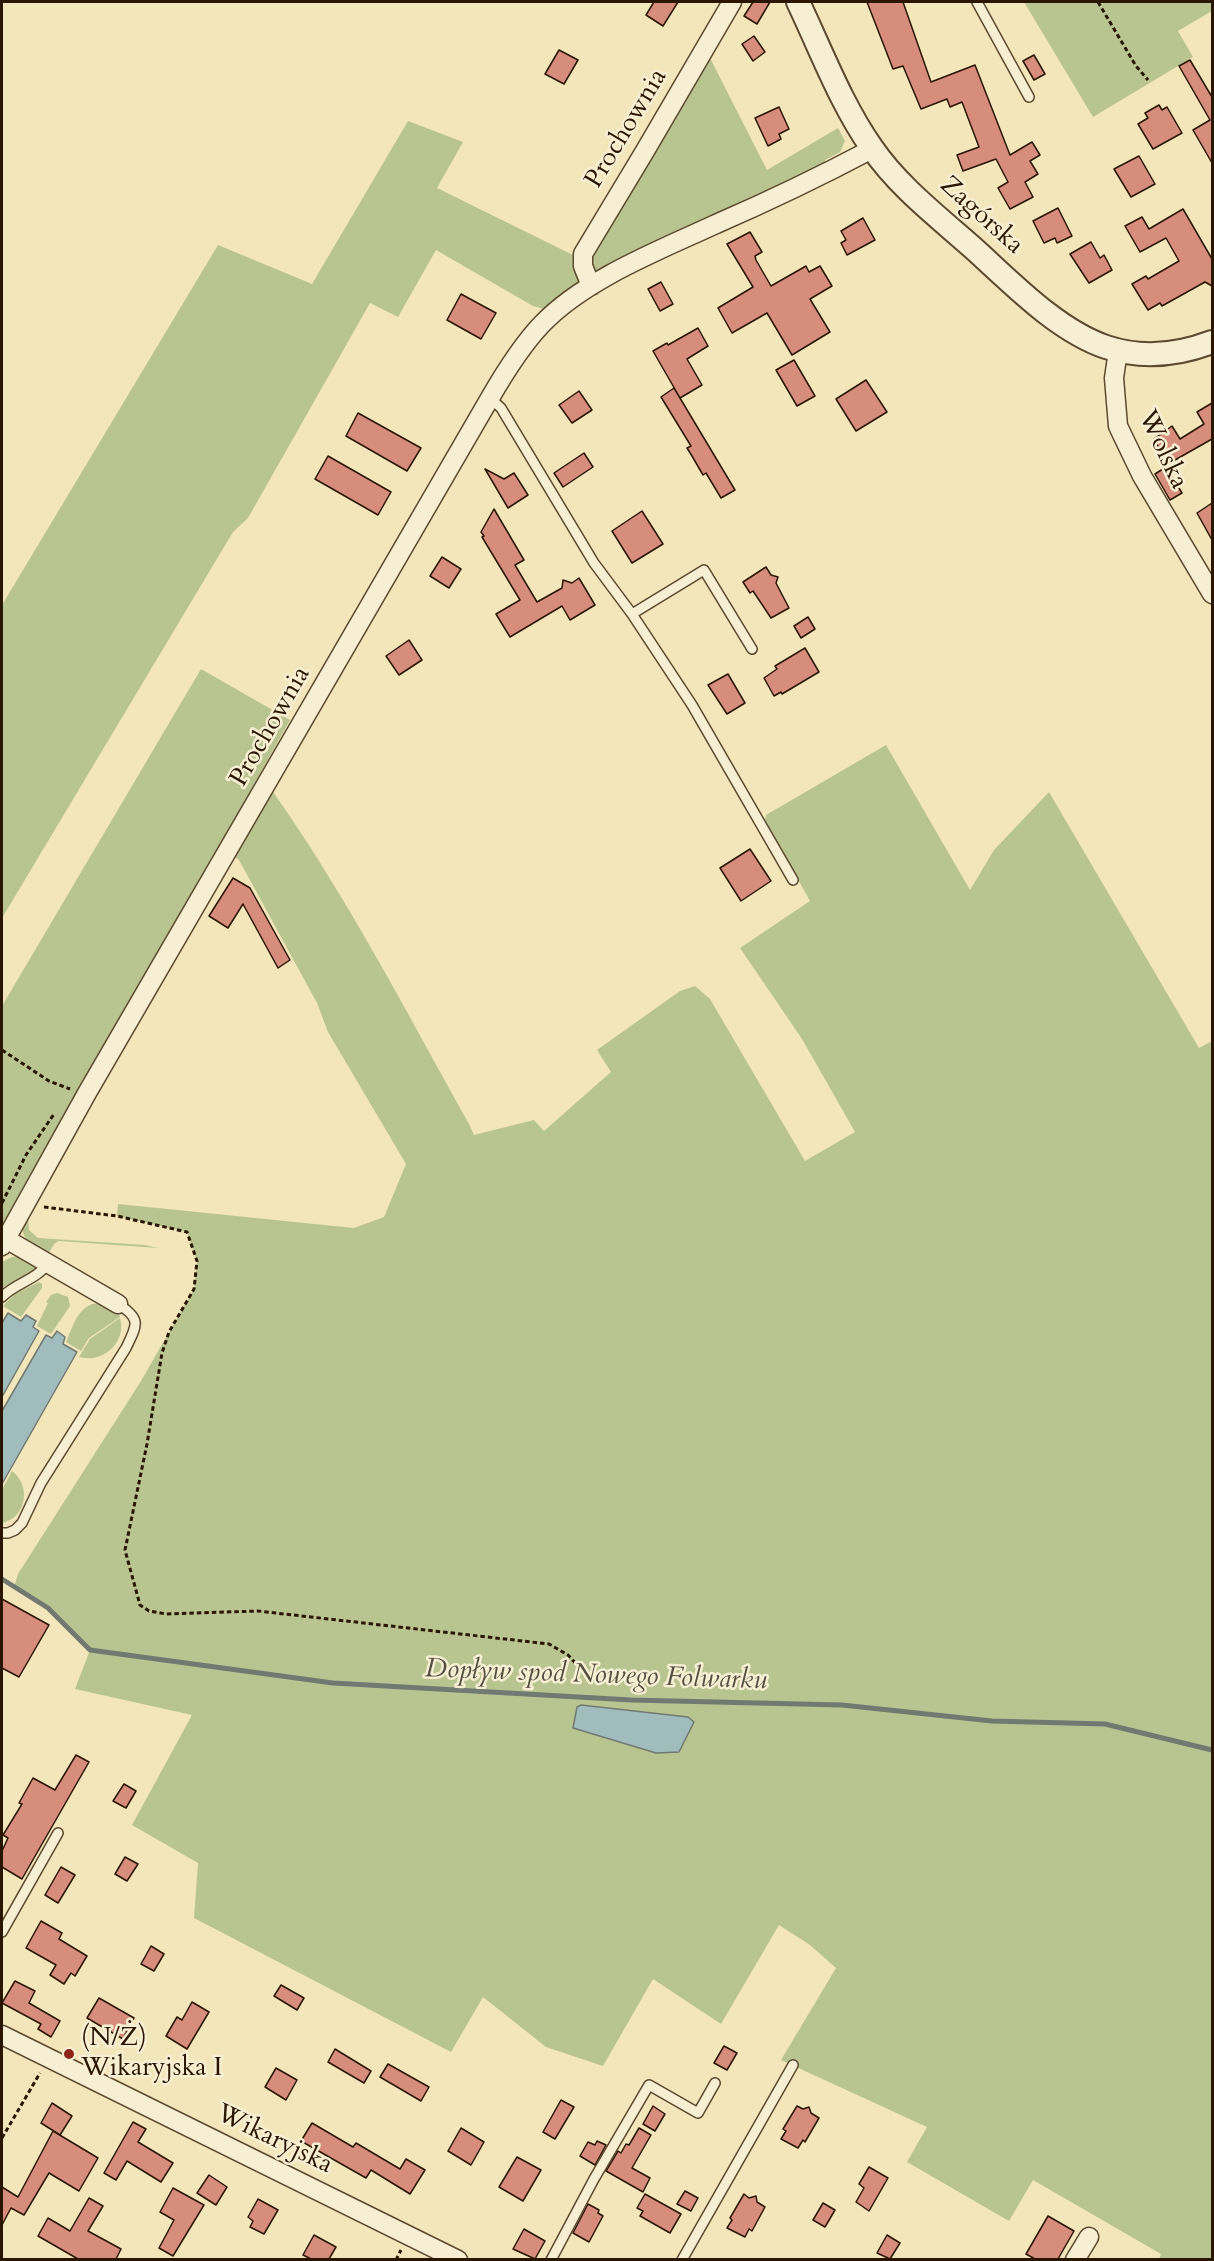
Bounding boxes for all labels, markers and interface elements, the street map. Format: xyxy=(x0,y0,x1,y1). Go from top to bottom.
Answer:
street label: Prochownia xyxy=(579,64,675,194)
street label: Zagórska xyxy=(933,170,1029,262)
street label: Wolska xyxy=(1130,406,1194,494)
street label: Prochownia xyxy=(224,661,318,793)
water label: Dopływ spod Nowego Folwarku xyxy=(424,1654,768,1698)
place label: (N/Ż) Wikaryjska I xyxy=(81,2023,222,2084)
marker: (N/Ż) Wikaryjska I xyxy=(62,2047,76,2061)
street label: Wikaryjska xyxy=(211,2098,337,2182)

